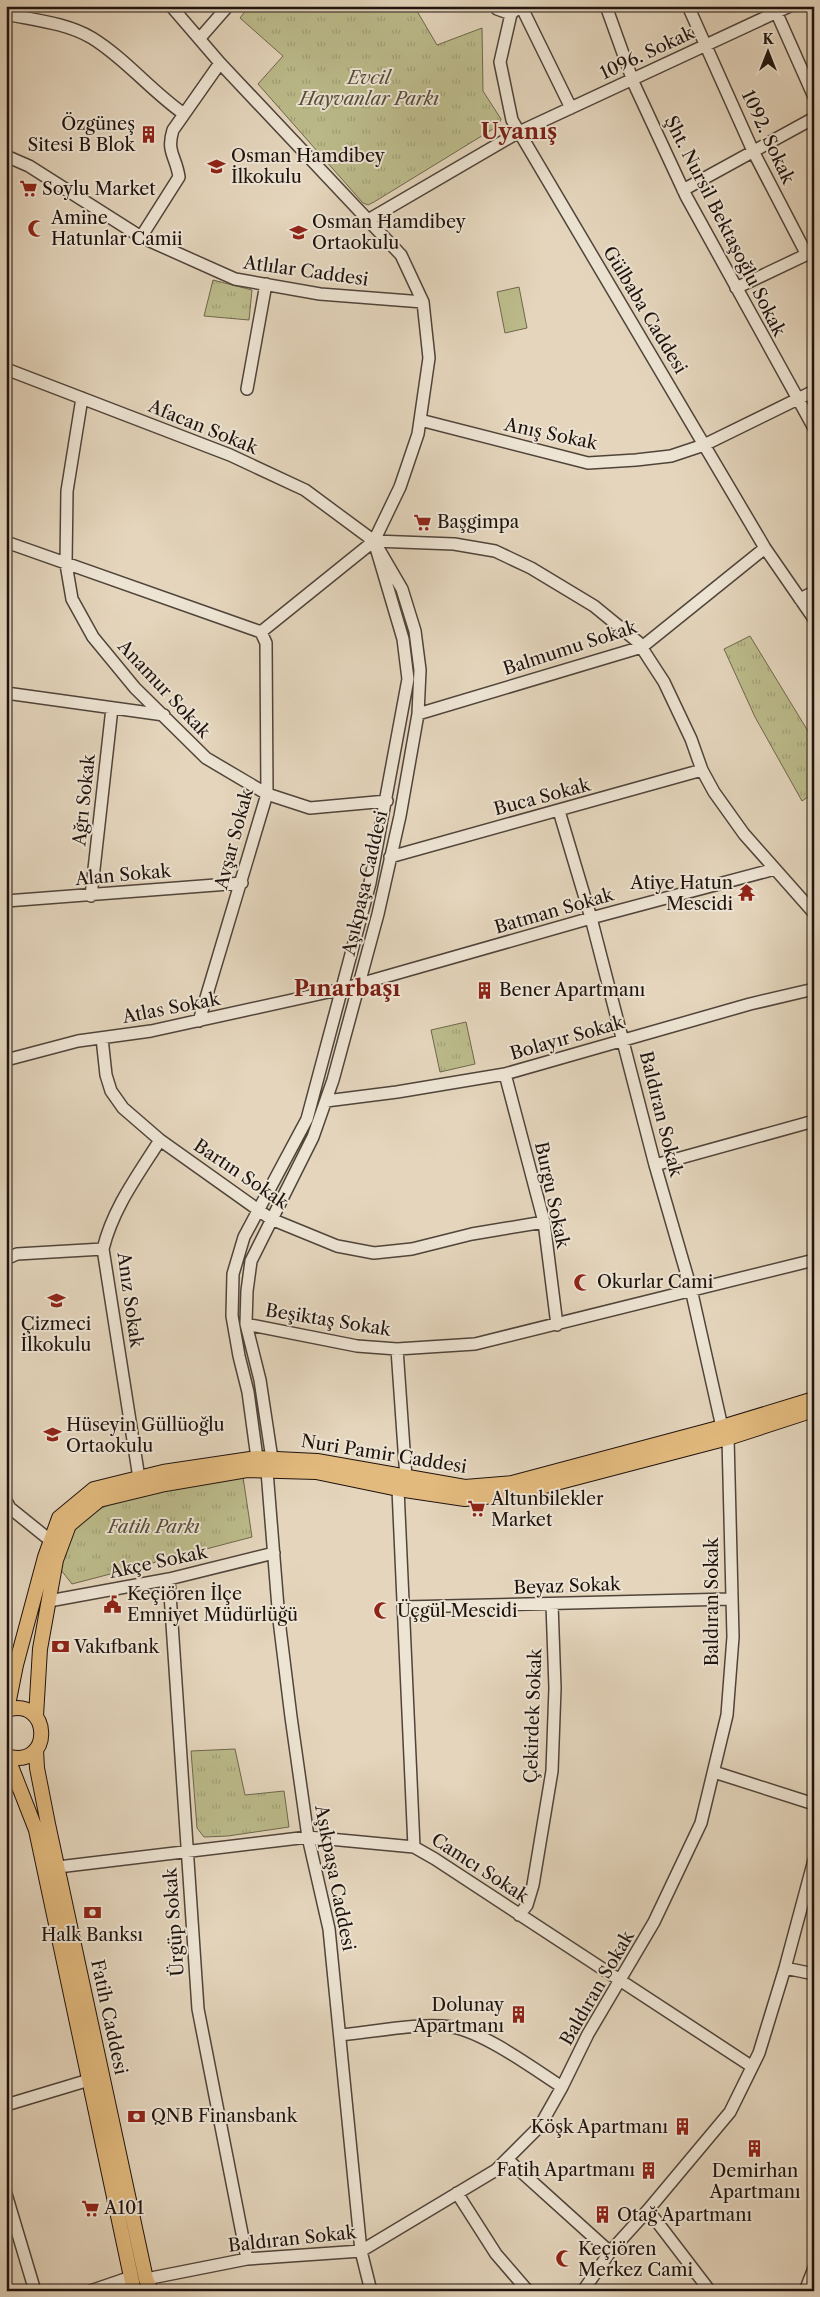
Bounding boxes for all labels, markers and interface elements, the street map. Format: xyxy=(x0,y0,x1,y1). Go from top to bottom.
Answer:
street label: 1096. Sokak xyxy=(596,21,699,84)
north arrow xyxy=(742,28,792,78)
text: K xyxy=(762,30,774,48)
park label: Evcil Hayvanlar Parkı xyxy=(297,67,439,110)
street label: 1092. Sokak xyxy=(737,87,800,189)
place label: Özgüneş Sitesi B Blok xyxy=(28,112,137,156)
street label: Şht. Nursil Bektaşoğlu Sokak xyxy=(660,112,791,341)
district label: Uyanış xyxy=(481,118,557,145)
building icon: Özgüneş Sitesi B Blok xyxy=(139,124,159,144)
place label: Osman Hamdibey İlkokulu xyxy=(231,145,386,188)
school or university icon: Osman Hamdibey İlkokulu xyxy=(207,156,227,176)
place label: Soylu Market xyxy=(42,178,156,200)
supermarket icon: Soylu Market xyxy=(18,179,38,199)
place label: Amine Hatunlar Camii xyxy=(50,207,183,250)
place label: Osman Hamdibey Ortaokulu xyxy=(312,211,467,254)
mosque icon: Amine Hatunlar Camii xyxy=(27,218,47,238)
school or university icon: Osman Hamdibey Ortaokulu xyxy=(288,222,308,242)
street label: Gülbaba Caddesi xyxy=(598,242,692,378)
street label: Atlılar Caddesi xyxy=(241,251,370,291)
street label: Afacan Sokak xyxy=(144,395,262,460)
street label: Anış Sokak xyxy=(502,413,601,455)
place label: Başgimpa xyxy=(437,511,520,533)
supermarket icon: Başgimpa xyxy=(413,512,433,532)
street label: Balmumu Sokak xyxy=(500,615,641,680)
street label: Anamur Sokak xyxy=(112,635,216,744)
street label: Ağrı Sokak xyxy=(68,751,100,848)
street label: Buca Sokak xyxy=(491,773,594,820)
street label: Avşar Sokak xyxy=(210,785,258,892)
street label: Aşıkpaşa Caddesi xyxy=(337,808,393,959)
street label: Alan Sokak xyxy=(73,860,173,890)
place label: Atiye Hatun Mescidi xyxy=(629,872,734,915)
street label: Batman Sokak xyxy=(492,883,617,938)
temple icon: Atiye Hatun Mescidi xyxy=(737,883,757,903)
district label: Pınarbaşı xyxy=(294,975,400,1002)
place label: Bener Apartmanı xyxy=(499,979,646,1001)
building icon: Bener Apartmanı xyxy=(475,980,495,1000)
street label: Atlas Sokak xyxy=(119,987,223,1028)
street label: Bolayır Sokak xyxy=(508,1011,628,1065)
street label: Baldıran Sokak xyxy=(635,1049,688,1181)
street label: Bartın Sokak xyxy=(190,1134,294,1215)
street label: Burgu Sokak xyxy=(530,1140,574,1252)
street label: Anız Sokak xyxy=(112,1250,148,1351)
place label: Okurlar Cami xyxy=(597,1271,714,1293)
mosque icon: Okurlar Cami xyxy=(573,1272,593,1292)
school or university icon: Çizmeci İlkokulu xyxy=(46,1291,66,1311)
street label: Beşiktaş Sokak xyxy=(264,1299,394,1341)
place label: Çizmeci İlkokulu xyxy=(21,1313,92,1356)
place label: Hüseyin Güllüoğlu Ortaokulu xyxy=(66,1414,225,1457)
school or university icon: Hüseyin Güllüoğlu Ortaokulu xyxy=(42,1425,62,1445)
street label: Nuri Pamir Caddesi xyxy=(300,1430,469,1478)
place label: Altunbilekler Market xyxy=(490,1488,604,1531)
supermarket icon: Altunbilekler Market xyxy=(467,1499,487,1519)
park label: Fatih Parkı xyxy=(106,1516,200,1538)
street label: Baldıran Sokak xyxy=(701,1536,723,1666)
street label: Akçe Sokak xyxy=(106,1541,210,1583)
street label: Beyaz Sokak xyxy=(513,1573,623,1599)
place label: Keçiören İlçe Emniyet Müdürlüğü xyxy=(127,1582,298,1626)
public building icon: Keçiören İlçe Emniyet Müdürlüğü xyxy=(103,1594,123,1614)
place label: Üçgül Mescidi xyxy=(397,1599,518,1622)
mosque icon: Üçgül Mescidi xyxy=(373,1601,393,1621)
place label: Vakıfbank xyxy=(73,1636,161,1658)
bank icon: Vakıfbank xyxy=(50,1637,70,1657)
street label: Çekirdek Sokak xyxy=(520,1647,546,1784)
street label: Aşıkpaşa Caddesi xyxy=(310,1802,360,1953)
street label: Camcı Sokak xyxy=(427,1828,534,1908)
street label: Ürgüp Sokak xyxy=(158,1865,189,1977)
bank icon: Halk Banksı xyxy=(82,1902,102,1922)
place label: Halk Banksı xyxy=(41,1924,144,1946)
street label: Baldıran Sokak xyxy=(555,1925,639,2049)
street label: Fatih Caddesi xyxy=(86,1957,132,2077)
place label: Dolunay Apartmanı xyxy=(412,1994,505,2037)
building icon: Dolunay Apartmanı xyxy=(508,2005,528,2025)
place label: QNB Finansbank xyxy=(151,2105,299,2127)
bank icon: QNB Finansbank xyxy=(127,2106,147,2126)
place label: Köşk Apartmanı xyxy=(531,2116,669,2138)
building icon: Köşk Apartmanı xyxy=(672,2117,692,2137)
building icon: Demirhan Apartmanı xyxy=(745,2138,765,2158)
place label: Fatih Apartmanı xyxy=(496,2159,636,2181)
building icon: Fatih Apartmanı xyxy=(639,2160,659,2180)
place label: Demirhan Apartmanı xyxy=(709,2160,801,2203)
place label: A101 xyxy=(103,2197,144,2219)
supermarket icon: A101 xyxy=(80,2198,100,2218)
place label: Otağ Apartmanı xyxy=(617,2204,753,2226)
building icon: Otağ Apartmanı xyxy=(593,2205,613,2225)
street label: Baldıran Sokak xyxy=(227,2221,359,2257)
place label: Keçiören Merkez Cami xyxy=(578,2238,693,2281)
mosque icon: Keçiören Merkez Cami xyxy=(554,2249,574,2269)

